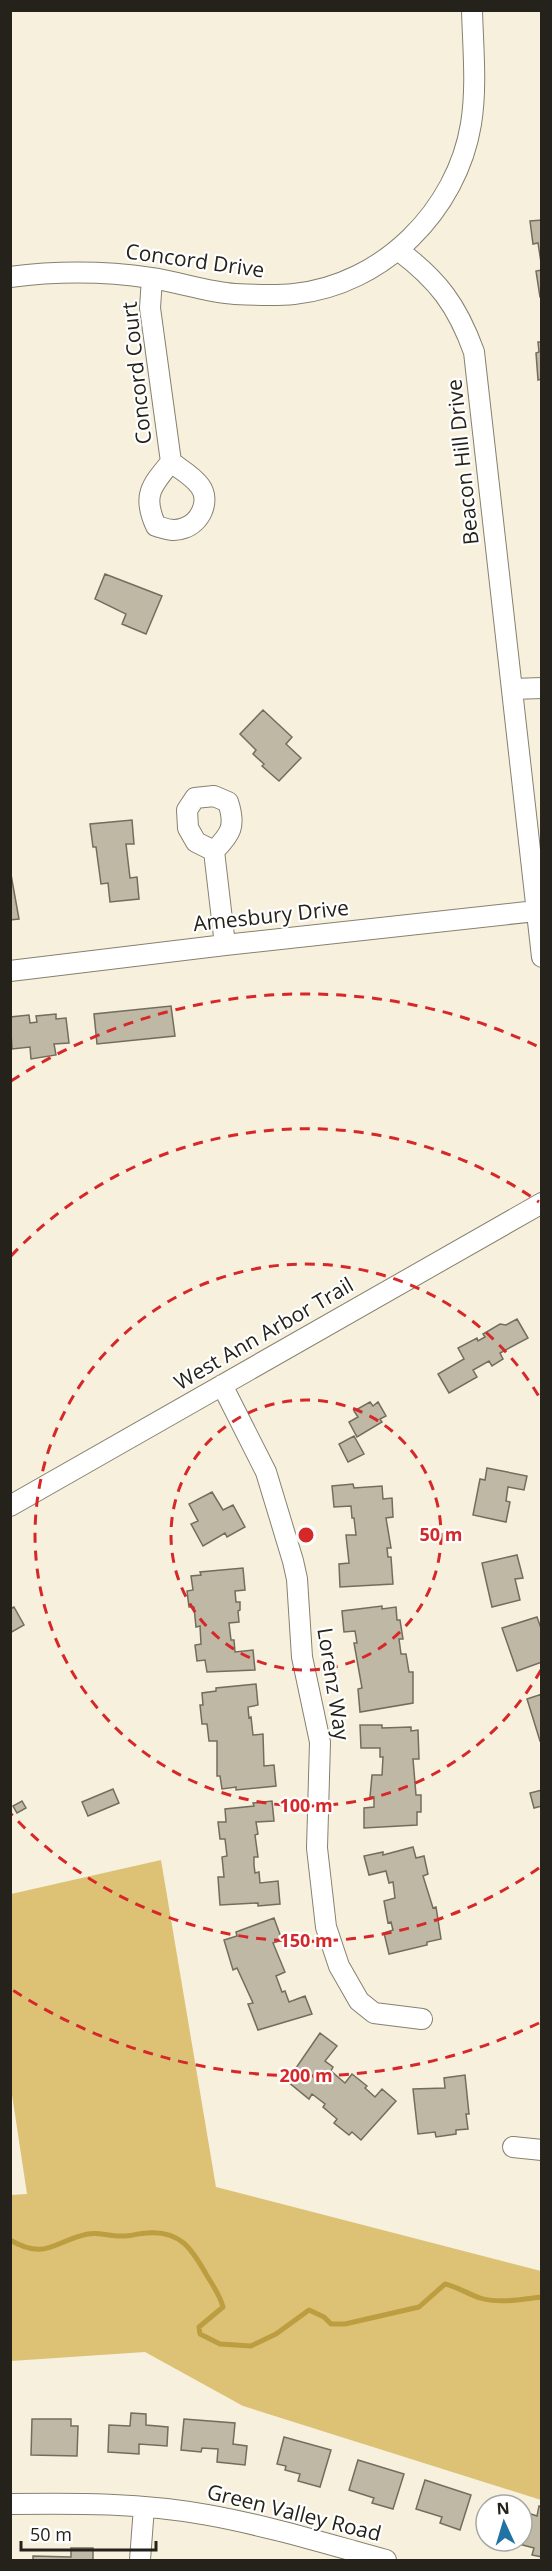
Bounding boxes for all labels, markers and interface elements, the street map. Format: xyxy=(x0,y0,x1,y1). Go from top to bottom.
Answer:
street label: Concord Drive xyxy=(124,236,266,284)
street label: Concord Court xyxy=(115,300,157,446)
street label: Beacon Hill Drive xyxy=(439,378,485,546)
street label: Amesbury Drive xyxy=(192,893,350,937)
street label: West Ann Arbor Trail xyxy=(169,1270,358,1396)
text: 50 m xyxy=(420,1522,462,1546)
centre of rings xyxy=(296,1525,316,1545)
street label: Lorenz Way xyxy=(311,1625,357,1743)
text: 100 m xyxy=(279,1793,333,1817)
text: 150 m xyxy=(279,1928,333,1952)
text: 200 m xyxy=(279,2063,333,2087)
street label: Green Valley Road xyxy=(204,2477,384,2547)
north arrow xyxy=(474,2493,534,2553)
text: N xyxy=(496,2497,510,2519)
scale bar xyxy=(21,2514,156,2552)
text: 50 m xyxy=(30,2522,72,2546)

